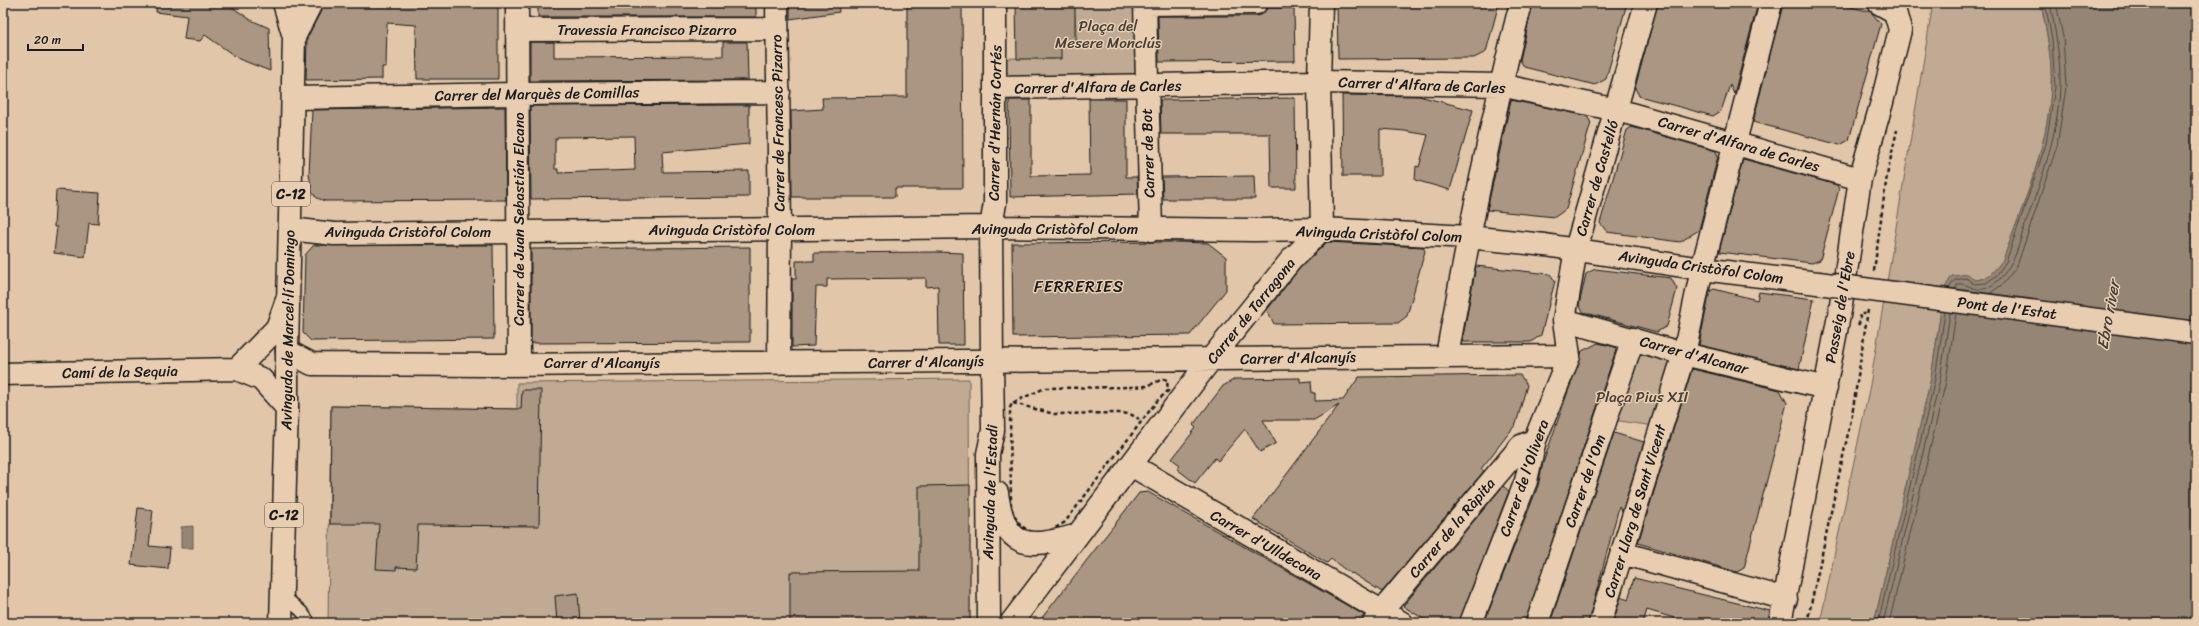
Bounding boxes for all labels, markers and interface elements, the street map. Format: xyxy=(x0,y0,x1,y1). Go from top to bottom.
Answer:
park label: Plaça del Mesere Monclús xyxy=(1055,13,1162,56)
street label: Travessia Francisco Pizarro xyxy=(557,17,737,43)
scale bar xyxy=(28,26,83,52)
text: 20 m xyxy=(34,29,61,51)
street label: Carrer de Francesc Pizarro xyxy=(763,34,793,212)
street label: Carrer d'Hernán Cortés xyxy=(981,45,1009,201)
street label: Carrer d'Alfara de Carles xyxy=(1338,69,1506,101)
street label: Carrer d'Alfara de Carles xyxy=(1014,73,1182,101)
street label: Carrer del Marquès de Comillas xyxy=(434,79,640,109)
street label: Carrer de Bot xyxy=(1133,107,1163,198)
street label: Carrer d'Alfara de Carles xyxy=(1655,108,1823,180)
street label: Carrer de Juan Sebastián Elcano xyxy=(506,112,532,326)
street label: Carrer de Castelló xyxy=(1568,117,1626,239)
road number: C-12 xyxy=(272,182,310,206)
street label: Avinguda Cristòfol Colom xyxy=(971,216,1138,242)
street label: Avinguda Cristòfol Colom xyxy=(648,217,815,243)
street label: Avinguda Cristòfol Colom xyxy=(1294,218,1463,250)
street label: Avinguda Cristòfol Colom xyxy=(324,219,491,245)
street label: Avinguda de Marcel·lí Domingo xyxy=(273,229,303,431)
street label: Avinguda Cristòfol Colom xyxy=(1616,242,1785,291)
street label: Passeig de l'Ebre xyxy=(1817,249,1863,365)
street label: Carrer de Tarragona xyxy=(1200,252,1303,370)
district label: FERRERIES xyxy=(1034,272,1124,301)
water label: Ebro river xyxy=(2088,275,2129,352)
street label: Pont de l'Estat xyxy=(1956,289,2059,327)
street label: Carrer d'Alcanar xyxy=(1637,328,1752,382)
street label: Carrer d'Alcanyís xyxy=(1240,344,1357,372)
street label: Carrer d'Alcanyís xyxy=(868,348,985,376)
street label: Carrer d'Alcanyís xyxy=(544,350,661,376)
street label: Camí de la Sequia xyxy=(62,358,179,386)
park label: Plaça Pius XII xyxy=(1596,384,1688,410)
street label: Carrer de l'Olivera xyxy=(1492,415,1556,540)
street label: Carrer Llarg de Sant Vicent xyxy=(1596,420,1674,601)
street label: Avinguda de l'Estadi xyxy=(975,423,1005,561)
street label: Carrer de l'Om xyxy=(1557,431,1613,531)
street label: Carrer de la Ràpita xyxy=(1402,472,1502,584)
street label: Carrer d'Ulldecona xyxy=(1205,502,1327,588)
road number: C-12 xyxy=(265,503,303,527)

